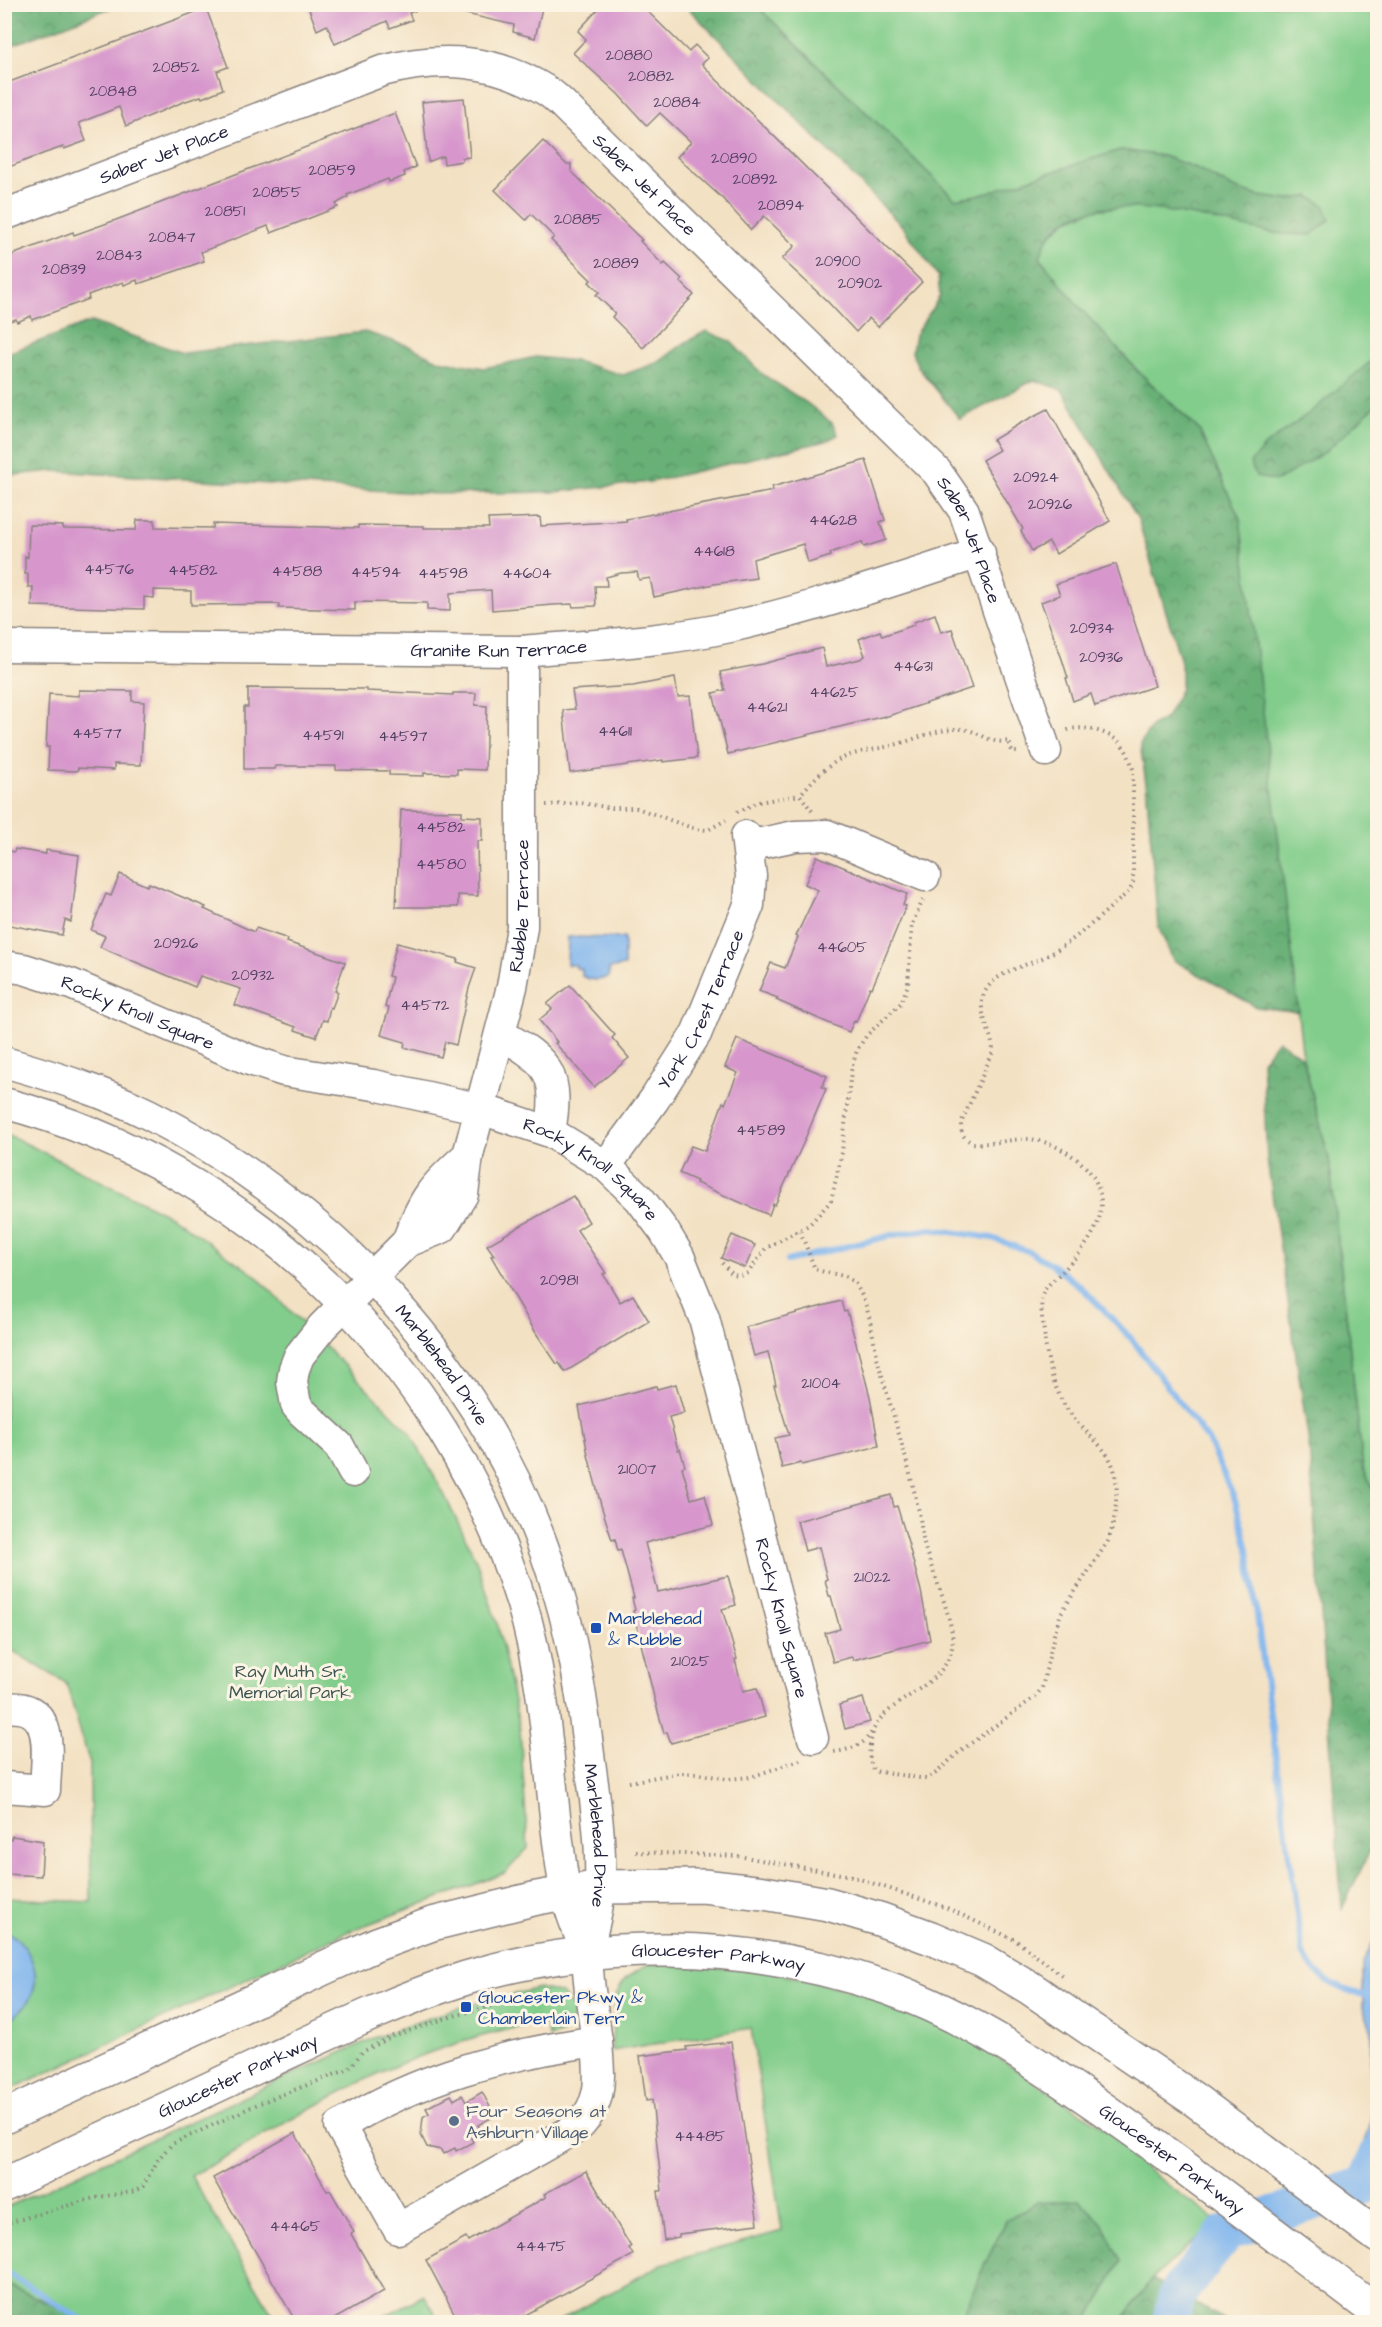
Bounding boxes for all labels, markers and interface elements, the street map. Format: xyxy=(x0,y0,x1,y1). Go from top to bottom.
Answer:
house number: 20880 xyxy=(606,45,653,66)
house number: 20852 xyxy=(153,57,200,78)
house number: 20882 xyxy=(628,66,674,87)
house number: 20848 xyxy=(89,81,137,102)
house number: 20884 xyxy=(653,92,701,113)
street label: Saber Jet Place xyxy=(96,119,232,191)
street label: Saber Jet Place xyxy=(587,128,702,242)
house number: 20890 xyxy=(711,148,757,169)
house number: 20859 xyxy=(309,160,355,181)
house number: 20892 xyxy=(733,169,778,190)
house number: 20855 xyxy=(252,182,302,203)
house number: 20894 xyxy=(758,195,804,216)
house number: 20851 xyxy=(205,201,245,222)
house number: 20885 xyxy=(554,209,602,230)
house number: 20847 xyxy=(148,227,196,248)
house number: 20843 xyxy=(96,245,142,266)
house number: 20900 xyxy=(815,251,861,272)
house number: 20889 xyxy=(593,253,639,274)
house number: 20839 xyxy=(42,259,86,280)
house number: 20902 xyxy=(838,273,883,294)
house number: 20924 xyxy=(1013,467,1059,488)
street label: Saber Jet Place xyxy=(931,472,1007,607)
house number: 20926 xyxy=(1028,494,1073,515)
house number: 44628 xyxy=(809,510,857,531)
house number: 44618 xyxy=(693,541,735,562)
house number: 44576 xyxy=(84,559,134,580)
house number: 44582 xyxy=(168,560,218,581)
house number: 44588 xyxy=(272,561,323,582)
house number: 44594 xyxy=(351,562,401,583)
house number: 44598 xyxy=(418,563,468,584)
house number: 44604 xyxy=(502,563,552,584)
house number: 20934 xyxy=(1070,618,1114,639)
street label: Granite Run Terrace xyxy=(410,634,588,664)
house number: 20936 xyxy=(1079,647,1123,668)
house number: 44631 xyxy=(893,656,933,677)
house number: 44625 xyxy=(809,682,859,703)
house number: 44621 xyxy=(747,697,787,718)
house number: 44611 xyxy=(598,721,632,742)
house number: 44577 xyxy=(72,723,122,744)
house number: 44591 xyxy=(302,725,344,746)
house number: 44597 xyxy=(379,726,427,747)
house number: 44582 xyxy=(416,817,466,838)
street label: Rubble Terrace xyxy=(503,839,535,974)
house number: 44580 xyxy=(416,854,467,875)
street label: York Crest Terrace xyxy=(652,926,751,1094)
house number: 20926 xyxy=(154,933,199,954)
house number: 44605 xyxy=(817,937,867,958)
house number: 20932 xyxy=(232,965,275,986)
street label: Rocky Knoll Square xyxy=(58,970,218,1056)
house number: 44572 xyxy=(401,995,450,1016)
street label: Rocky Knoll Square xyxy=(520,1112,664,1226)
house number: 44589 xyxy=(736,1120,786,1141)
house number: 20981 xyxy=(540,1270,578,1291)
street label: Marblehead Drive xyxy=(389,1299,494,1430)
house number: 21004 xyxy=(801,1373,841,1394)
house number: 21007 xyxy=(618,1459,656,1480)
street label: Rocky Knoll Square xyxy=(749,1535,814,1701)
house number: 21022 xyxy=(853,1567,891,1588)
place label: Marblehead & Rubble xyxy=(608,1606,702,1652)
marker: Marblehead & Rubble xyxy=(589,1621,603,1635)
house number: 21025 xyxy=(670,1651,710,1672)
park label: Ray Muth Sr. Memorial Park xyxy=(229,1659,351,1705)
street label: Marblehead Drive xyxy=(577,1762,612,1909)
street label: Gloucester Parkway xyxy=(631,1938,807,1979)
place label: Gloucester Pkwy & Chamberlain Terr xyxy=(478,1985,643,2031)
marker: Gloucester Pkwy & Chamberlain Terr xyxy=(459,2000,473,2014)
street label: Gloucester Parkway xyxy=(154,2028,322,2124)
street label: Gloucester Parkway xyxy=(1094,2098,1250,2222)
place label: Four Seasons at Ashburn Village xyxy=(466,2099,607,2146)
marker: Four Seasons at Ashburn Village xyxy=(447,2114,461,2128)
house number: 44485 xyxy=(675,2126,726,2147)
house number: 44465 xyxy=(270,2216,321,2237)
house number: 44475 xyxy=(516,2236,567,2257)

